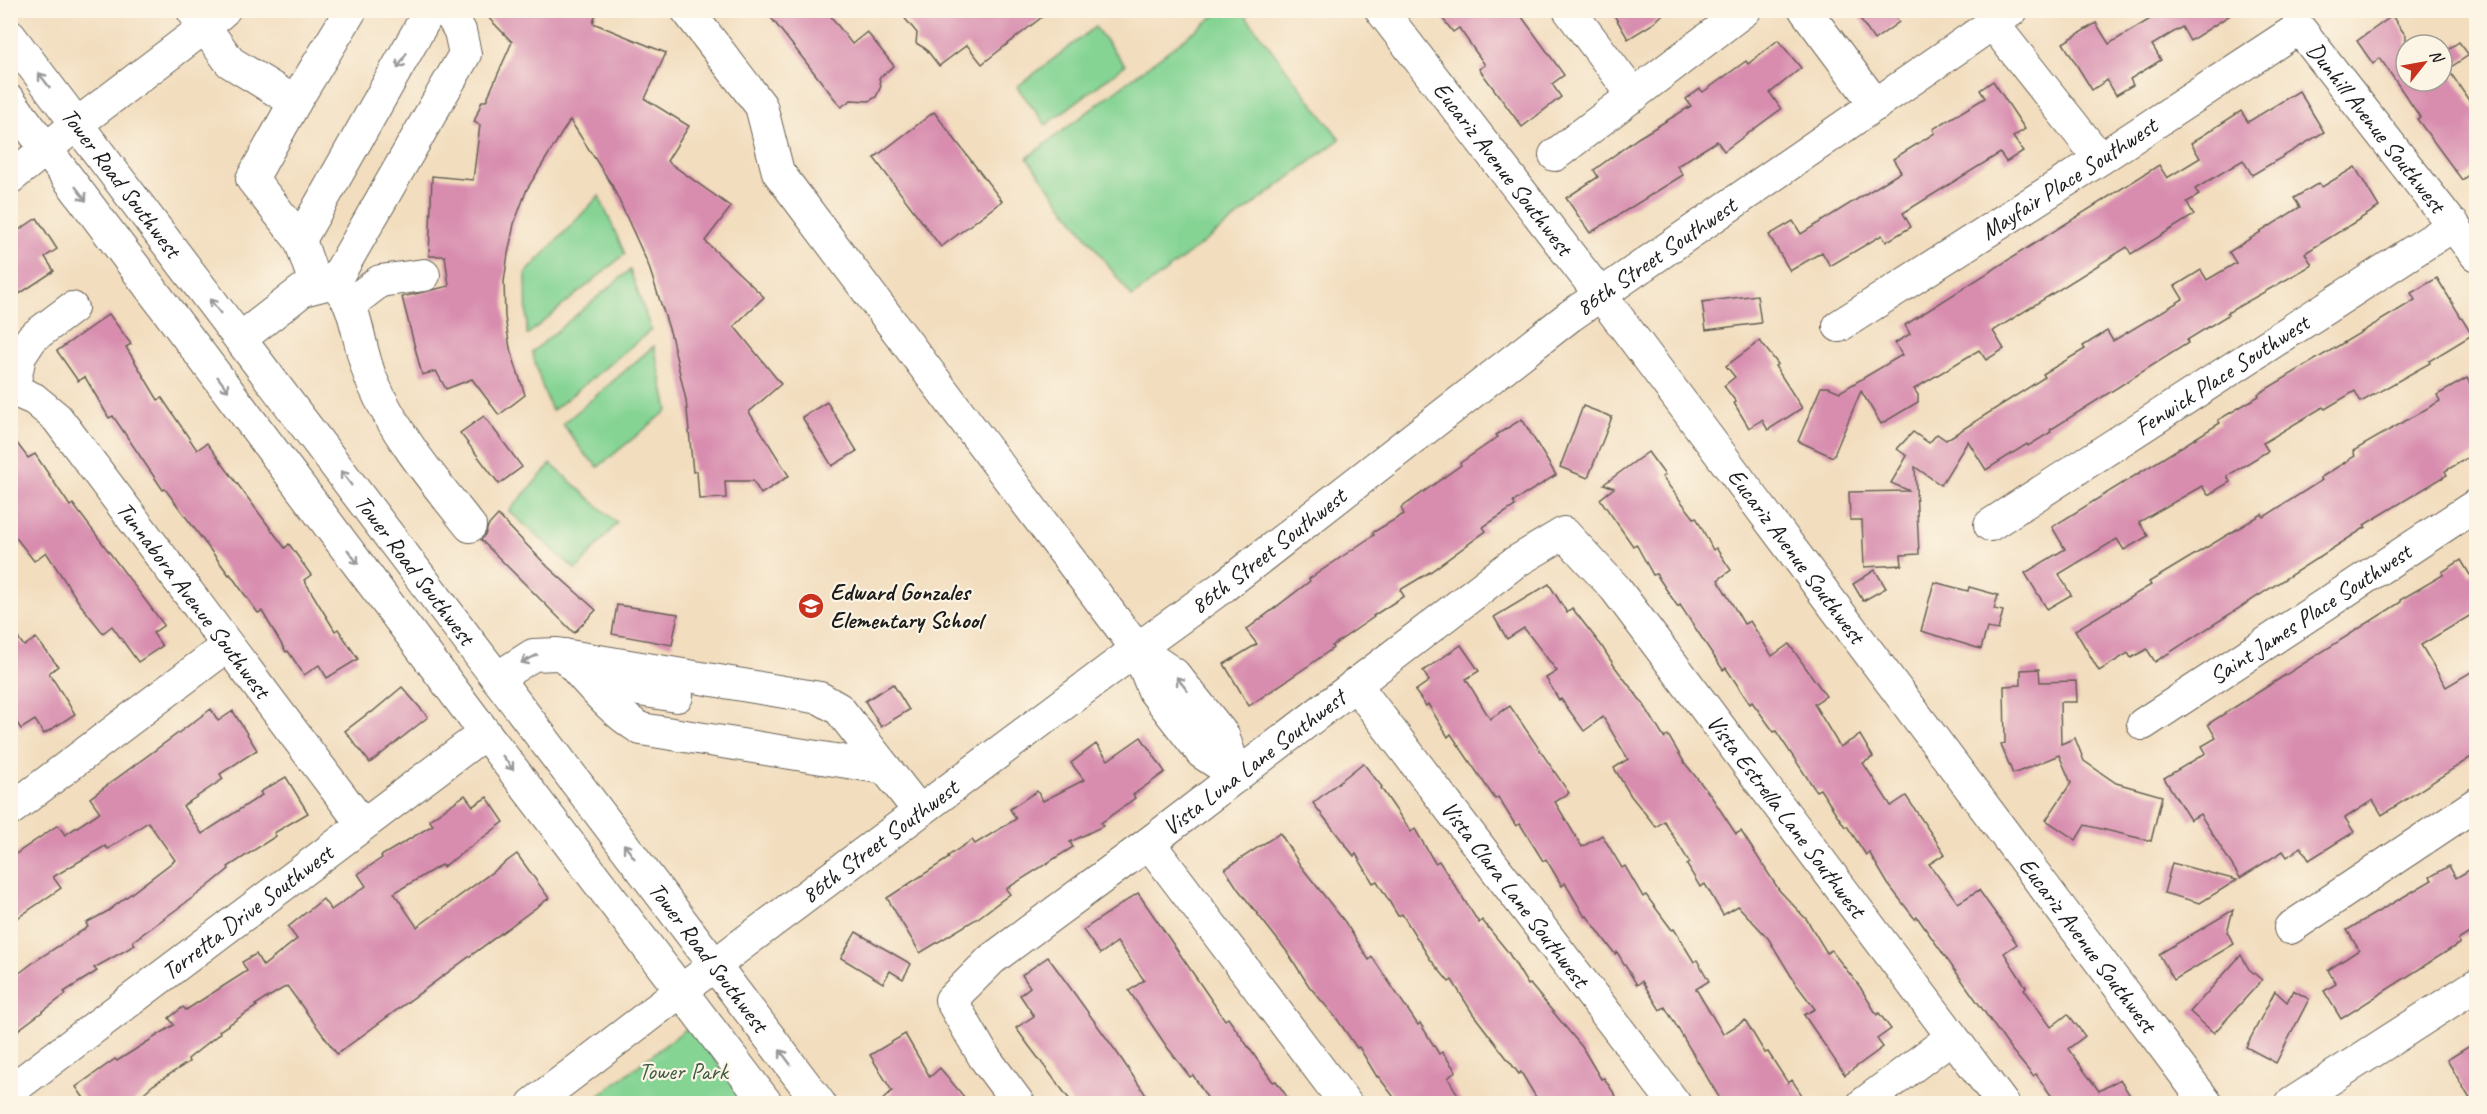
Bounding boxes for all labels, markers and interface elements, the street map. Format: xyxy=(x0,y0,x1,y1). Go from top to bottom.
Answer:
north arrow xyxy=(2394,33,2454,93)
street label: Dunhill Avenue Southwest xyxy=(2301,36,2454,220)
text: N xyxy=(2425,46,2449,68)
one-way arrow xyxy=(395,53,407,70)
one-way arrow xyxy=(37,72,50,88)
street label: Eucariz Avenue Southwest xyxy=(1427,76,1581,263)
street label: Tower Road Southwest xyxy=(55,102,189,265)
street label: Mayfair Place Southwest xyxy=(1975,110,2164,246)
one-way arrow xyxy=(75,186,88,202)
street label: 86th Street Southwest xyxy=(1570,189,1744,322)
one-way arrow xyxy=(209,299,222,315)
street label: Fenwick Place Southwest xyxy=(2129,307,2316,442)
one-way arrow xyxy=(217,375,230,391)
street label: Eucariz Avenue Southwest xyxy=(1721,462,1873,651)
one-way arrow xyxy=(340,471,352,487)
street label: 86th Street Southwest xyxy=(1185,480,1354,620)
street label: Tower Road Southwest xyxy=(348,489,483,653)
street label: Tunnabora Avenue Southwest xyxy=(110,496,278,706)
street label: Saint James Place Southwest xyxy=(2204,536,2418,691)
one-way arrow xyxy=(347,548,359,564)
place label: Edward Gonzales Elementary School xyxy=(830,577,987,635)
school or university icon: Edward Gonzales Elementary School xyxy=(796,591,826,621)
one-way arrow xyxy=(520,654,538,665)
one-way arrow xyxy=(1176,676,1189,692)
street label: Vista Luna Lane Southwest xyxy=(1157,681,1354,842)
street label: Vista Estrella Lane Southwest xyxy=(1700,708,1874,925)
one-way arrow xyxy=(501,755,514,771)
street label: 86th Street Southwest xyxy=(795,772,966,910)
street label: Vista Clara Lane Southwest xyxy=(1434,795,1597,995)
street label: Torretta Drive Southwest xyxy=(156,837,340,986)
one-way arrow xyxy=(623,843,636,859)
street label: Eucariz Avenue Southwest xyxy=(2012,851,2164,1040)
street label: Tower Road Southwest xyxy=(642,876,776,1040)
one-way arrow xyxy=(778,1049,791,1065)
park label: Tower Park xyxy=(638,1056,730,1086)

